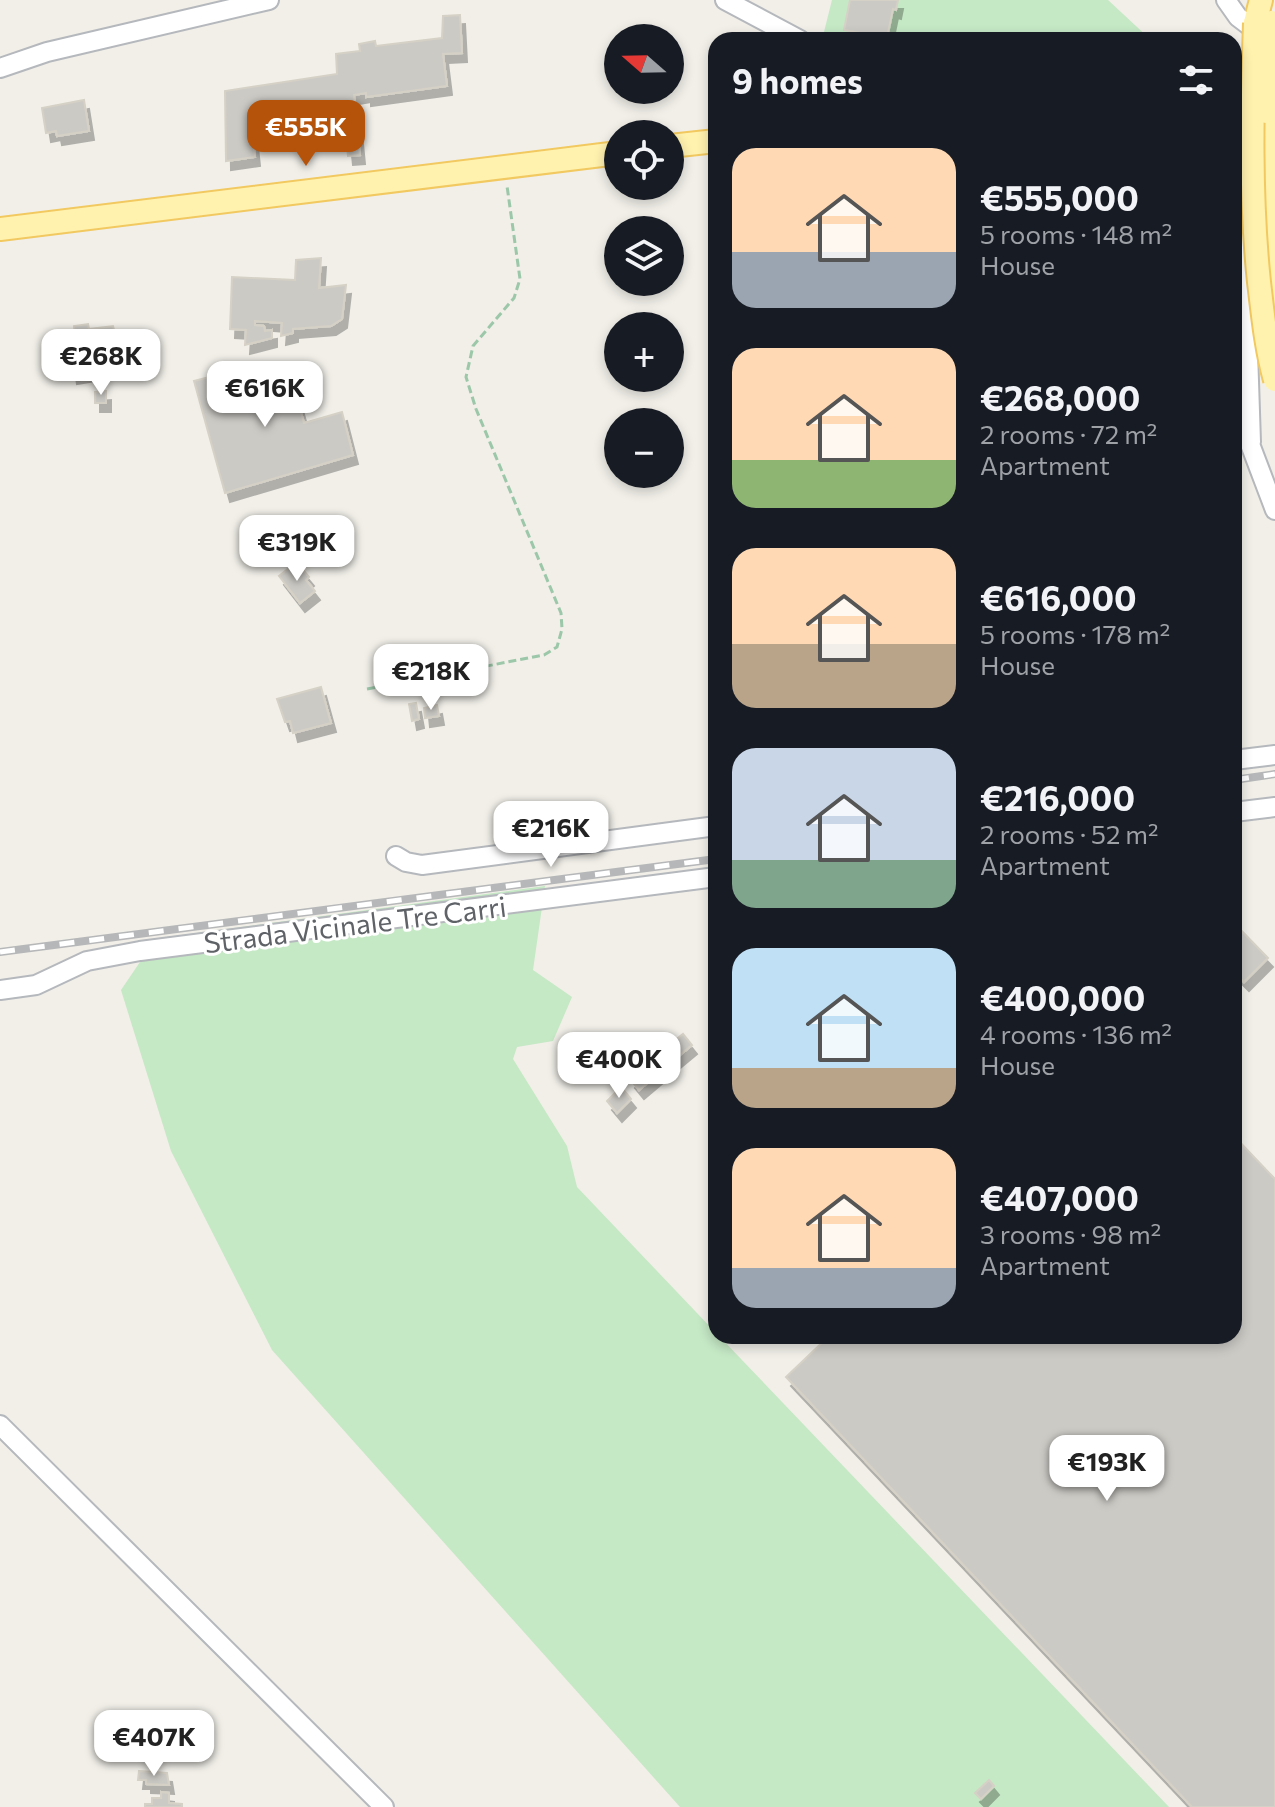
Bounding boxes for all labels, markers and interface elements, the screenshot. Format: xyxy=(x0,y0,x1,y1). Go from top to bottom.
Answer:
north arrow xyxy=(604,24,684,104)
map controls xyxy=(604,24,684,488)
icon: filters xyxy=(1174,58,1218,102)
text: 9 homes xyxy=(732,59,863,101)
pin: €555K xyxy=(250,100,362,168)
text: €555K xyxy=(265,110,347,141)
button: locate xyxy=(604,120,684,200)
text: €555,000 xyxy=(980,176,1139,218)
icon: home xyxy=(796,180,892,276)
button: layers xyxy=(604,216,684,296)
text: 5 rooms · 148 m² xyxy=(980,218,1172,249)
text: House xyxy=(980,249,1055,280)
button: + xyxy=(604,312,684,392)
pin: €268K xyxy=(45,329,157,397)
text: €268K xyxy=(59,339,143,370)
pin: €616K xyxy=(209,361,321,429)
text: €616K xyxy=(225,371,305,402)
text: €268,000 xyxy=(980,376,1140,418)
icon: home xyxy=(796,380,892,476)
button: − xyxy=(604,408,684,488)
text: 2 rooms · 72 m² xyxy=(980,418,1157,449)
text: Apartment xyxy=(980,449,1110,480)
pin: €319K xyxy=(241,515,353,583)
text: €319K xyxy=(257,525,337,556)
text: €616,000 xyxy=(980,576,1137,618)
icon: home xyxy=(796,580,892,676)
text: 5 rooms · 178 m² xyxy=(980,618,1170,649)
pin: €218K xyxy=(375,644,487,712)
text: House xyxy=(980,649,1055,680)
text: €218K xyxy=(391,654,471,685)
text: €216,000 xyxy=(980,776,1135,818)
icon: home xyxy=(796,780,892,876)
pin: €216K xyxy=(495,801,607,869)
text: €216K xyxy=(511,811,591,842)
text: 2 rooms · 52 m² xyxy=(980,818,1158,849)
text: Apartment xyxy=(980,849,1110,880)
street label: Strada Vicinale Tre Carri xyxy=(202,889,508,959)
text: €400,000 xyxy=(980,976,1145,1018)
icon: home xyxy=(796,980,892,1076)
text: 4 rooms · 136 m² xyxy=(980,1018,1172,1049)
pin: €400K xyxy=(563,1032,675,1100)
text: €400K xyxy=(576,1042,662,1073)
text: House xyxy=(980,1049,1055,1080)
text: €407,000 xyxy=(980,1176,1139,1218)
icon: home xyxy=(796,1180,892,1276)
text: 3 rooms · 98 m² xyxy=(980,1218,1161,1249)
text: Apartment xyxy=(980,1249,1110,1280)
pin: €193K xyxy=(1051,1435,1163,1503)
text: €193K xyxy=(1067,1445,1147,1476)
pin: €407K xyxy=(98,1710,210,1778)
text: €407K xyxy=(112,1720,196,1751)

